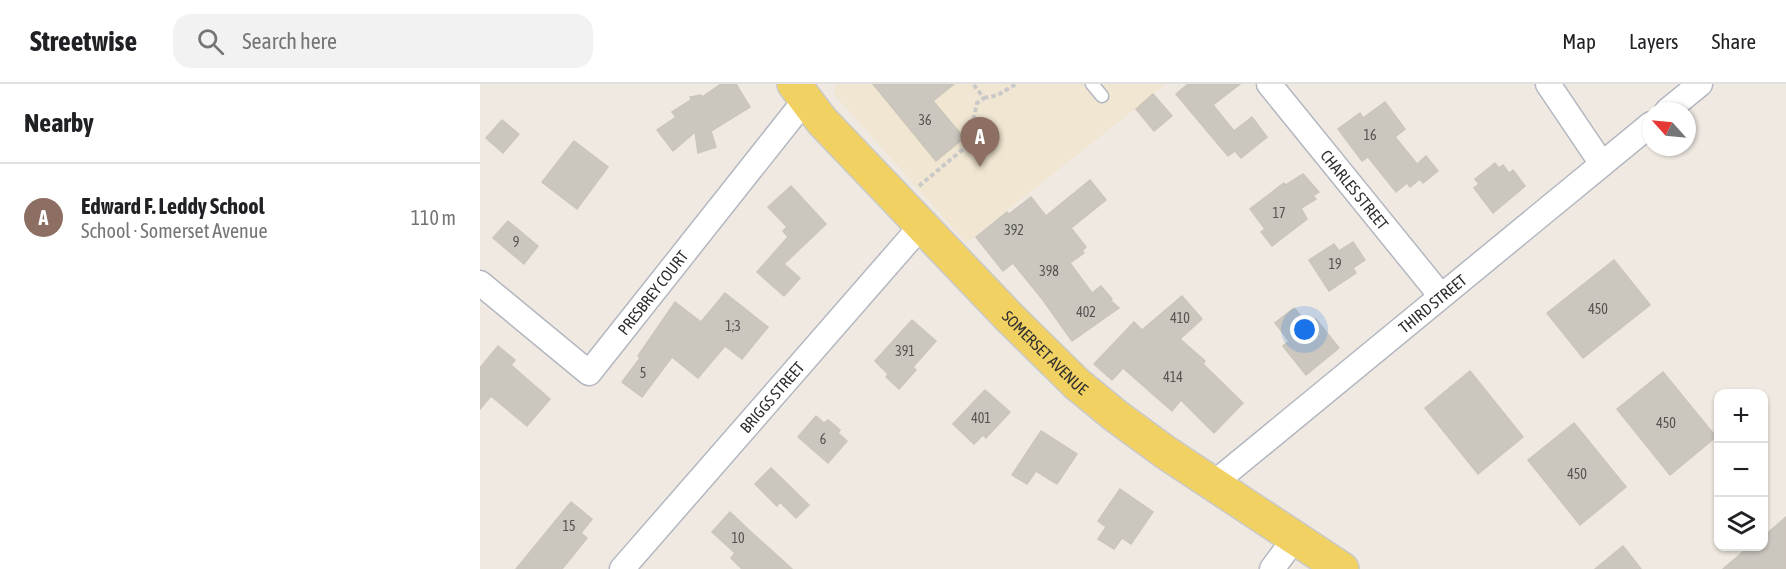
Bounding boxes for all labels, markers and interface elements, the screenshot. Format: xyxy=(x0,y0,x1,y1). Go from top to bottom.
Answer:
search box xyxy=(173,14,593,68)
text: Streetwise xyxy=(30,25,137,57)
icon: search xyxy=(194,25,227,58)
text: Search here xyxy=(242,28,337,54)
text: Map xyxy=(1562,29,1596,53)
text: Layers xyxy=(1629,29,1679,53)
text: Share xyxy=(1712,29,1756,53)
north arrow xyxy=(1642,102,1696,156)
text: Nearby xyxy=(24,108,94,138)
house number: 36 xyxy=(918,112,932,128)
pin: A xyxy=(960,118,1000,167)
house number: 16 xyxy=(1363,127,1377,143)
street label: CHARLES STREET xyxy=(1317,146,1392,233)
text: Edward F. Leddy School xyxy=(81,193,264,219)
house number: 17 xyxy=(1272,205,1286,221)
text: A xyxy=(39,206,48,229)
text: 110 m xyxy=(411,206,456,229)
text: School · Somerset Avenue xyxy=(81,219,268,242)
house number: 392 xyxy=(1004,222,1024,238)
house number: 9 xyxy=(513,234,519,250)
street label: PRESBREY COURT xyxy=(614,247,691,338)
house number: 19 xyxy=(1328,256,1342,272)
house number: 398 xyxy=(1039,263,1059,279)
street label: THIRD STREET xyxy=(1395,271,1470,337)
house number: 450 xyxy=(1588,301,1608,317)
house number: 402 xyxy=(1076,304,1096,320)
street label: SOMERSET AVENUE xyxy=(999,307,1092,398)
house number: 410 xyxy=(1170,310,1190,326)
your location xyxy=(1290,315,1319,344)
house number: 1;3 xyxy=(725,318,741,334)
house number: 391 xyxy=(895,343,915,359)
street label: BRIGGS STREET xyxy=(736,358,808,436)
house number: 5 xyxy=(640,365,646,381)
house number: 414 xyxy=(1163,369,1183,385)
map controls xyxy=(1714,389,1768,551)
button: + xyxy=(1714,389,1768,443)
house number: 401 xyxy=(971,410,991,426)
house number: 450 xyxy=(1656,415,1676,431)
house number: 6 xyxy=(820,431,827,447)
button: − xyxy=(1714,443,1768,497)
house number: 450 xyxy=(1567,466,1587,482)
button: layers xyxy=(1714,497,1768,551)
house number: 15 xyxy=(562,518,576,534)
house number: 10 xyxy=(731,530,745,546)

